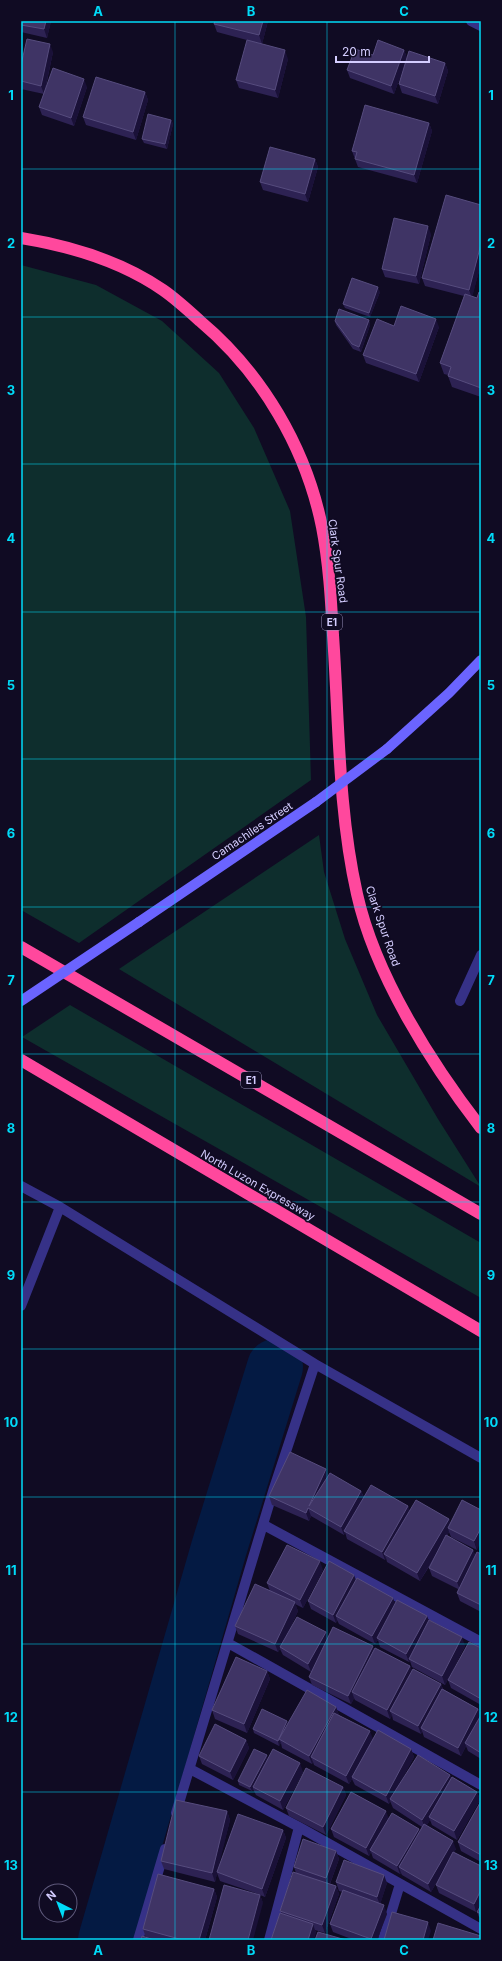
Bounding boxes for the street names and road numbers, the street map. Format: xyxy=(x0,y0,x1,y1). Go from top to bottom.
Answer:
street label: Clark Spur Road xyxy=(325,518,351,604)
road number: E1 xyxy=(322,614,342,630)
street label: Camachiles Street xyxy=(209,799,295,863)
street label: Clark Spur Road xyxy=(363,884,403,968)
road number: E1 xyxy=(241,1072,261,1088)
street label: North Luzon Expressway xyxy=(198,1146,318,1224)

